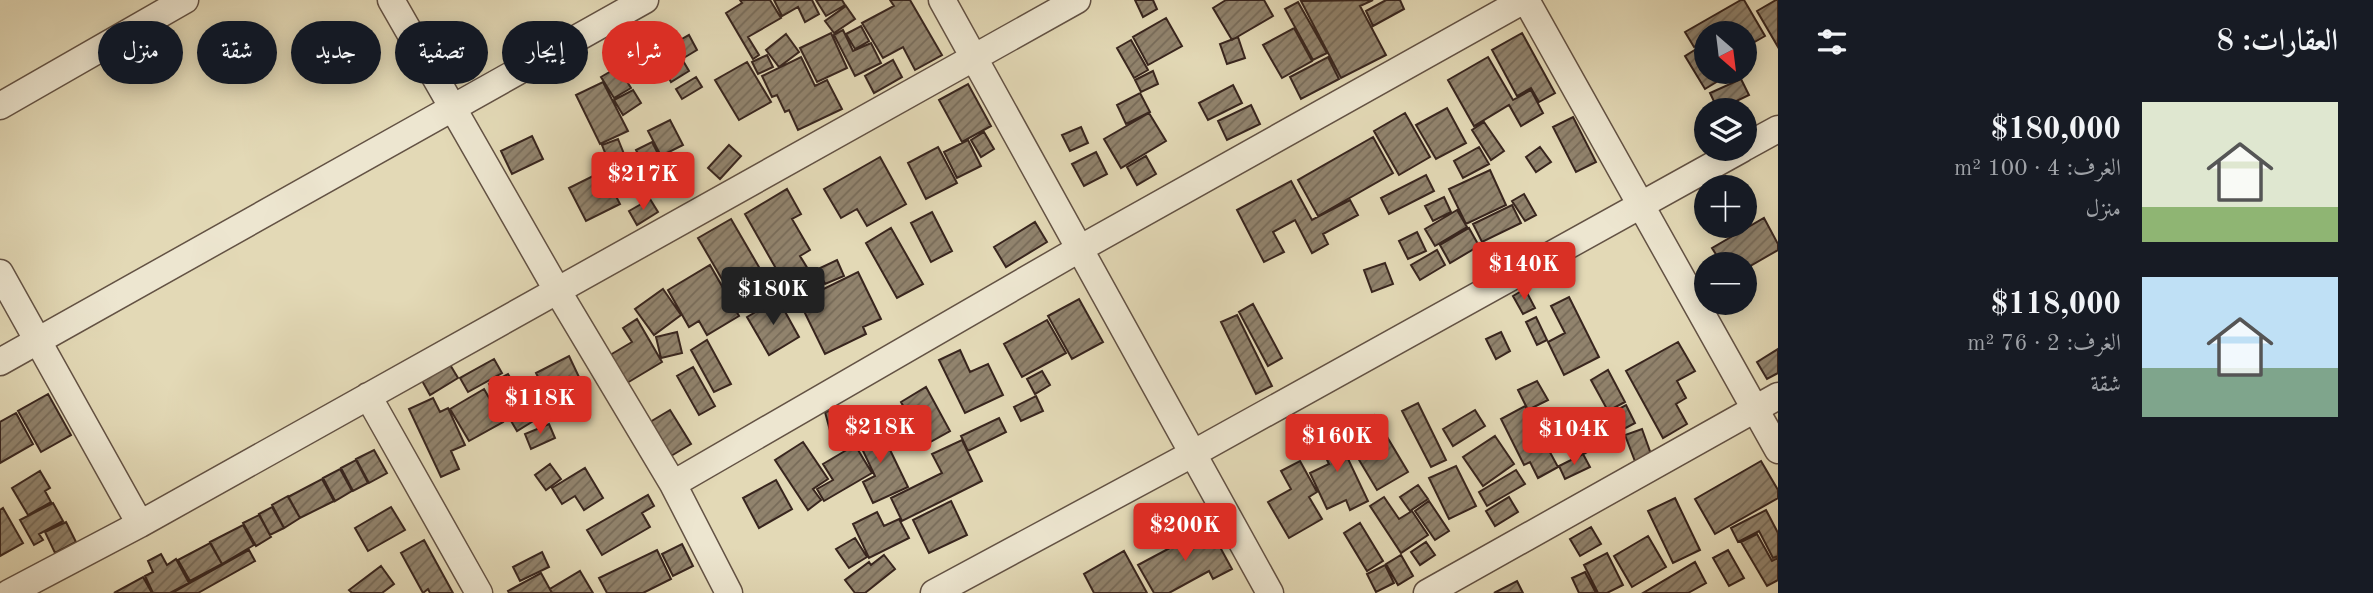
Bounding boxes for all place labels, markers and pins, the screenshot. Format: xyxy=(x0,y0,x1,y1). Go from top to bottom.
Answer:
pin: $217K xyxy=(594,152,692,212)
pin: $140K xyxy=(1475,243,1573,302)
pin: $180K xyxy=(724,268,822,327)
pin: $118K xyxy=(491,376,589,436)
pin: $218K xyxy=(831,406,929,465)
pin: $104K xyxy=(1525,407,1623,467)
pin: $160K xyxy=(1288,414,1386,474)
pin: $200K xyxy=(1136,504,1234,563)

